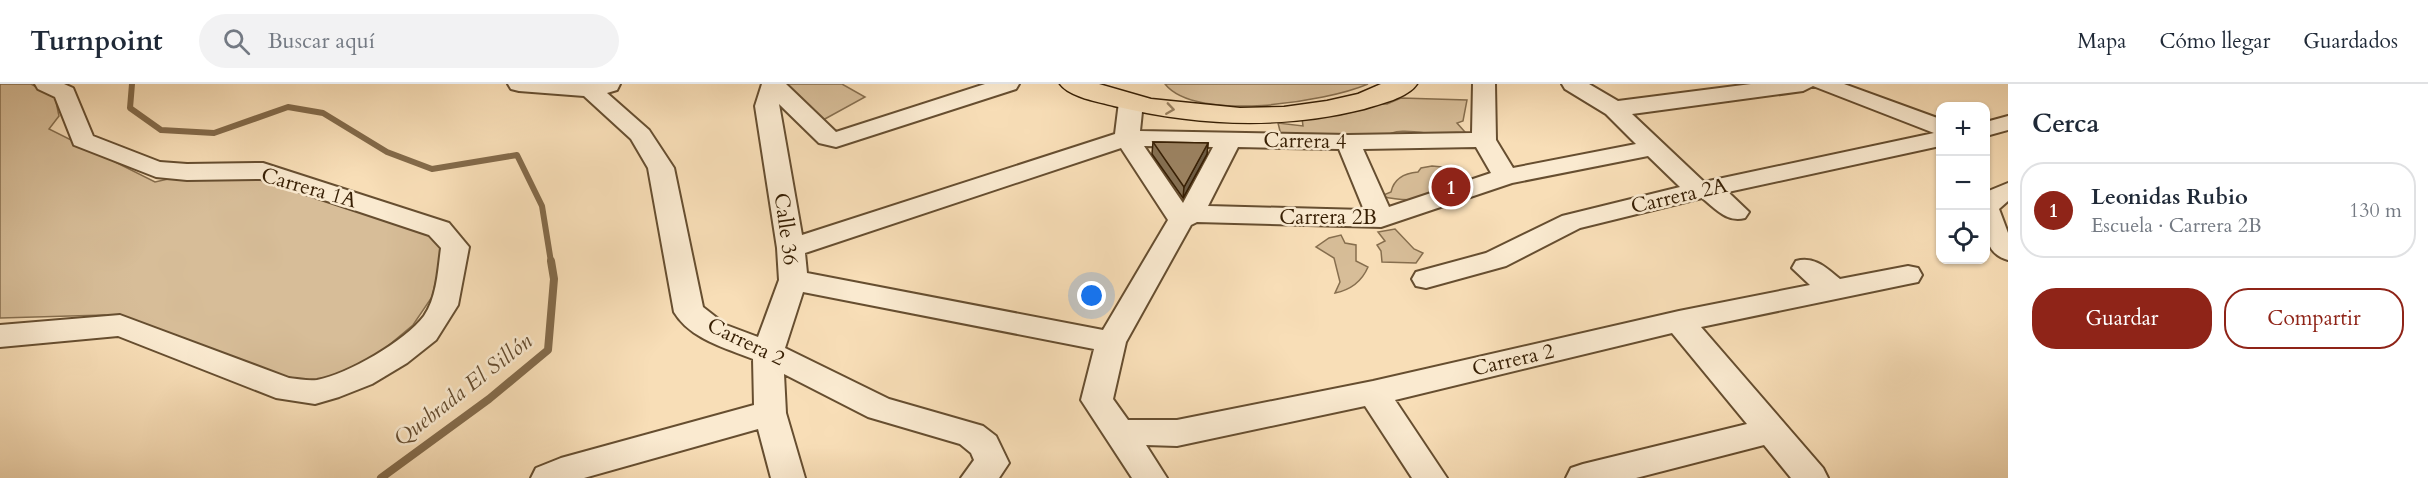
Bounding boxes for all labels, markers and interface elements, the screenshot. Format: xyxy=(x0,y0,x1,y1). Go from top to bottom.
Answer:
search box xyxy=(199,14,619,68)
text: Turnpoint xyxy=(30,22,163,60)
icon: search xyxy=(220,25,253,58)
text: Buscar aquí xyxy=(268,26,375,56)
text: Mapa xyxy=(2077,27,2126,56)
text: Cómo llegar xyxy=(2159,27,2270,56)
text: Guardados xyxy=(2303,27,2398,56)
one-way arrow xyxy=(1165,102,1174,114)
map controls xyxy=(1936,102,1990,264)
button: + xyxy=(1936,102,1990,156)
text: Cerca xyxy=(2032,106,2099,141)
street label: Carrera 4 xyxy=(1263,126,1347,156)
button: − xyxy=(1936,156,1990,210)
street label: Carrera 1A xyxy=(258,161,360,215)
pin: 1 xyxy=(1432,164,1470,210)
street label: Carrera 2A xyxy=(1628,171,1730,221)
text: Leonidas Rubio xyxy=(2091,182,2248,212)
street label: Calle 36 xyxy=(767,191,805,267)
text: 1 xyxy=(2048,197,2059,224)
text: 130 m xyxy=(2349,197,2402,224)
street label: Carrera 2B xyxy=(1279,203,1377,232)
button: locate xyxy=(1936,210,1990,264)
text: Escuela · Carrera 2B xyxy=(2091,212,2262,239)
your location xyxy=(1077,281,1106,310)
button: Guardar xyxy=(2032,288,2212,349)
button: Compartir xyxy=(2224,288,2404,349)
street label: Carrera 2 xyxy=(702,311,790,373)
water label: Quebrada El Sillón xyxy=(388,326,539,453)
street label: Carrera 2 xyxy=(1469,336,1557,383)

